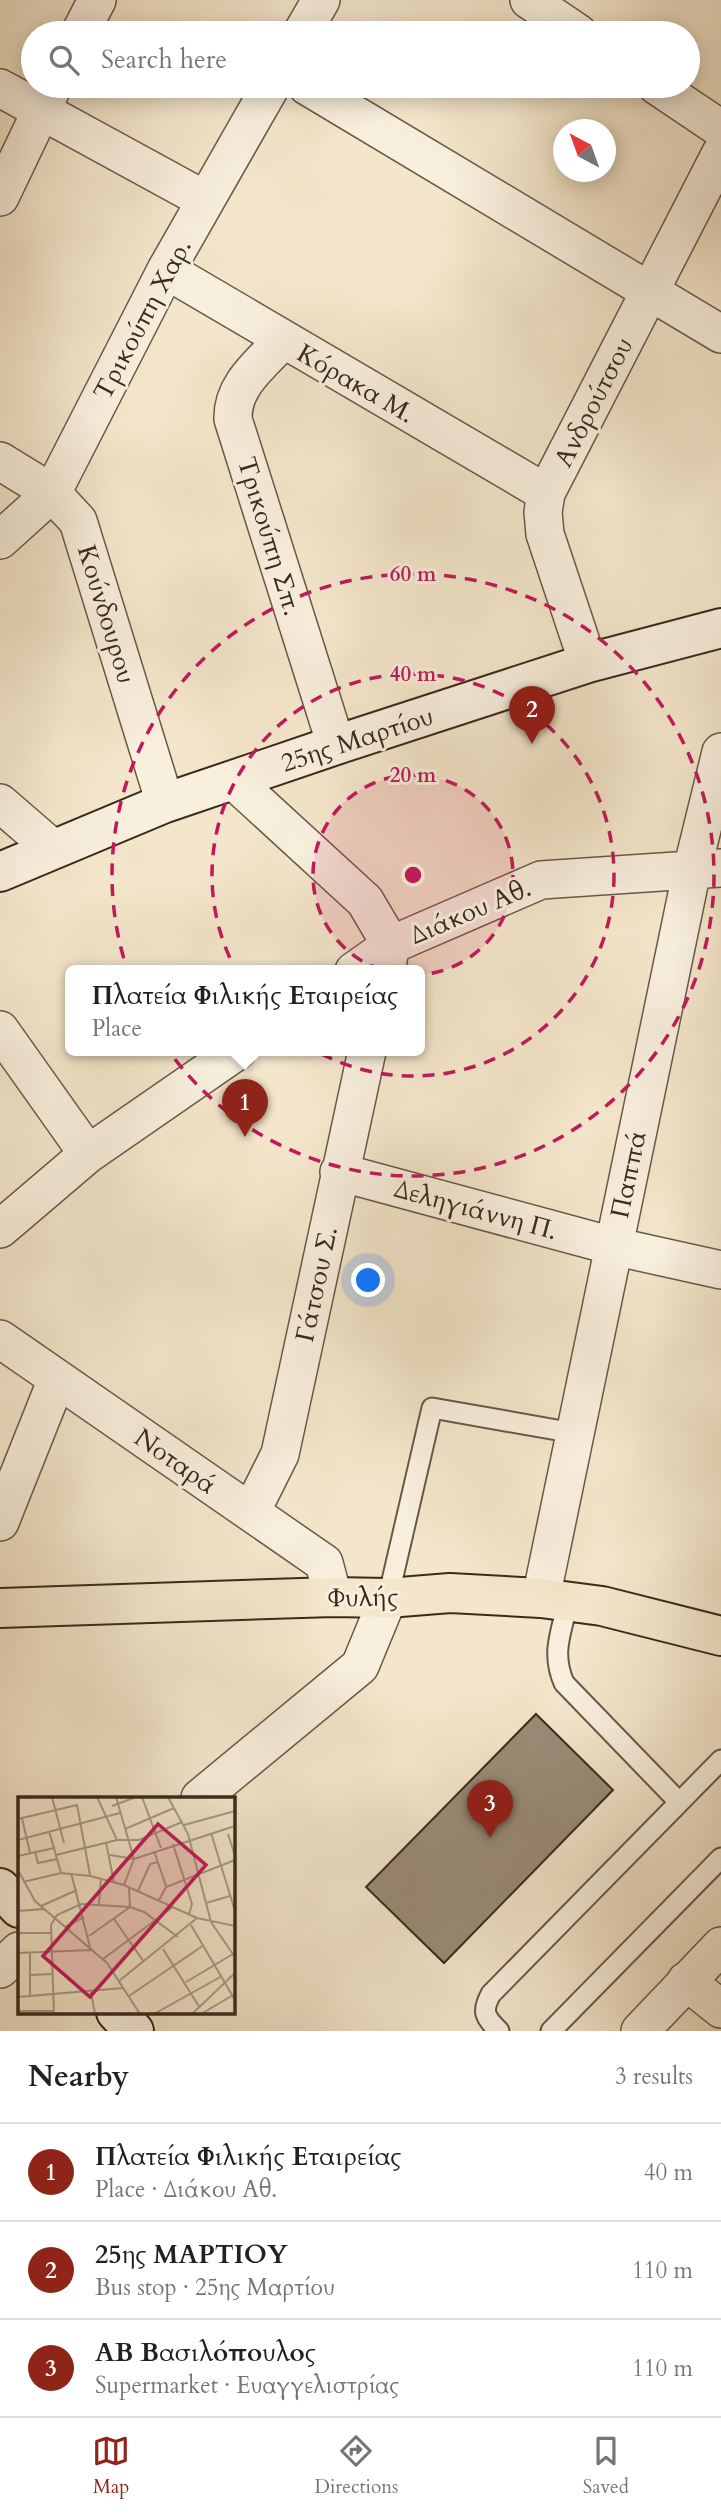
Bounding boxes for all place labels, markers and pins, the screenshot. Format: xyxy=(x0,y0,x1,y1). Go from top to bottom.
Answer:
pin: 2 xyxy=(509,686,555,744)
centre of rings xyxy=(401,863,425,887)
pin: 1 xyxy=(222,1079,268,1137)
pin: 3 xyxy=(467,1780,513,1838)

